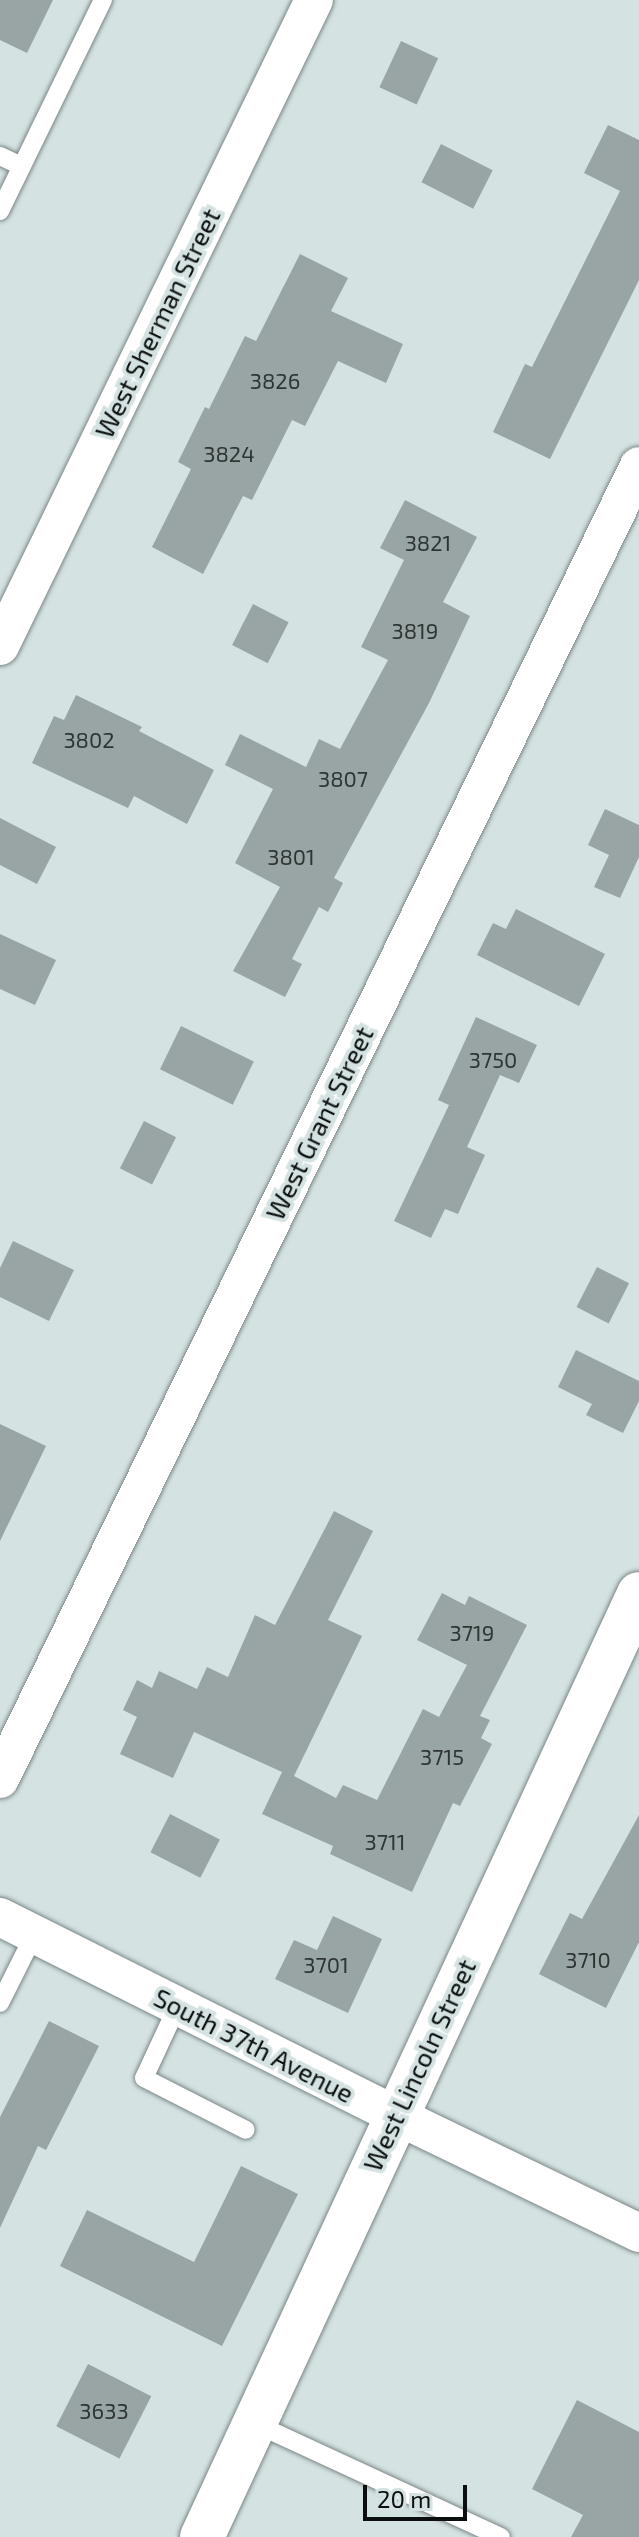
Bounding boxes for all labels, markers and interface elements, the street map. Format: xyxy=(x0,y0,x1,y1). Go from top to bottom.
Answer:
street label: West Sherman Street xyxy=(88,203,226,443)
house number: 3826 xyxy=(250,368,300,394)
house number: 3824 xyxy=(203,441,255,467)
house number: 3821 xyxy=(405,530,451,556)
house number: 3819 xyxy=(392,618,438,644)
house number: 3802 xyxy=(63,727,115,753)
house number: 3807 xyxy=(318,766,368,792)
house number: 3801 xyxy=(267,844,315,870)
street label: West Grant Street xyxy=(259,1021,379,1225)
house number: 3750 xyxy=(469,1047,517,1073)
house number: 3719 xyxy=(450,1620,494,1646)
house number: 3715 xyxy=(420,1744,464,1770)
house number: 3711 xyxy=(364,1829,406,1855)
house number: 3710 xyxy=(565,1947,611,1973)
house number: 3701 xyxy=(303,1952,349,1978)
street label: West Lincoln Street xyxy=(356,1954,482,2176)
street label: South 37th Avenue xyxy=(149,1981,359,2109)
house number: 3633 xyxy=(79,2398,129,2424)
scale bar xyxy=(367,2469,471,2519)
text: 20 m xyxy=(377,2484,431,2513)

